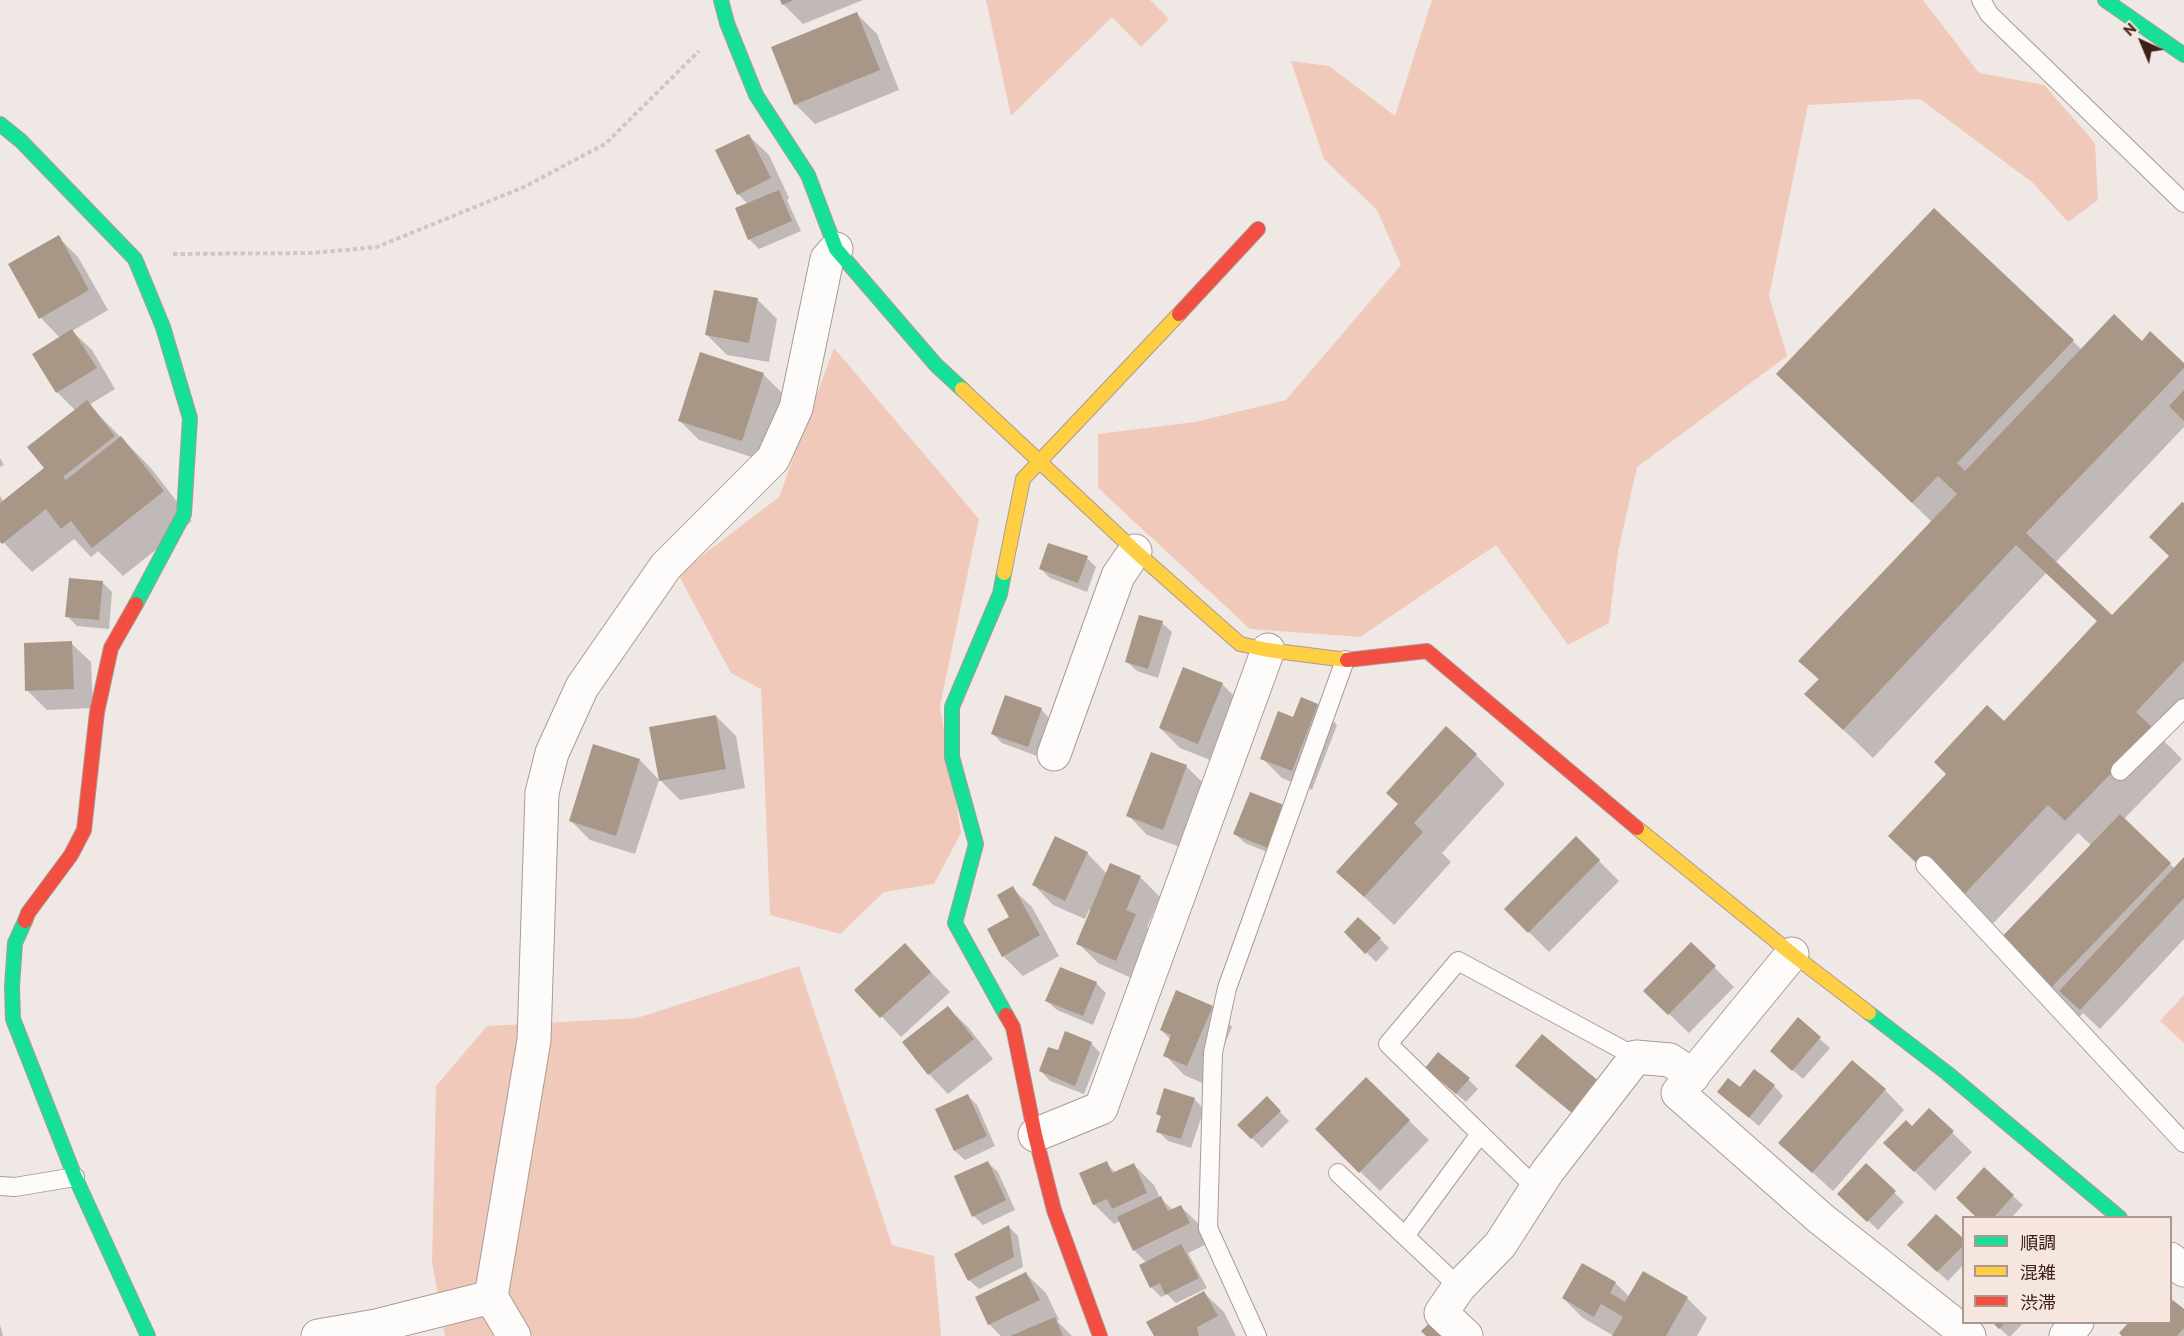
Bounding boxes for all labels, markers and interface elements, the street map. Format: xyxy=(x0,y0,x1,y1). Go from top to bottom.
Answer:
north arrow xyxy=(2112,12,2172,72)
text: N xyxy=(2119,18,2140,40)
legend xyxy=(1962,1216,2172,1324)
text: 順調 xyxy=(2020,1231,2056,1254)
text: 混雑 xyxy=(2020,1261,2056,1284)
text: 渋滞 xyxy=(2020,1291,2056,1314)

